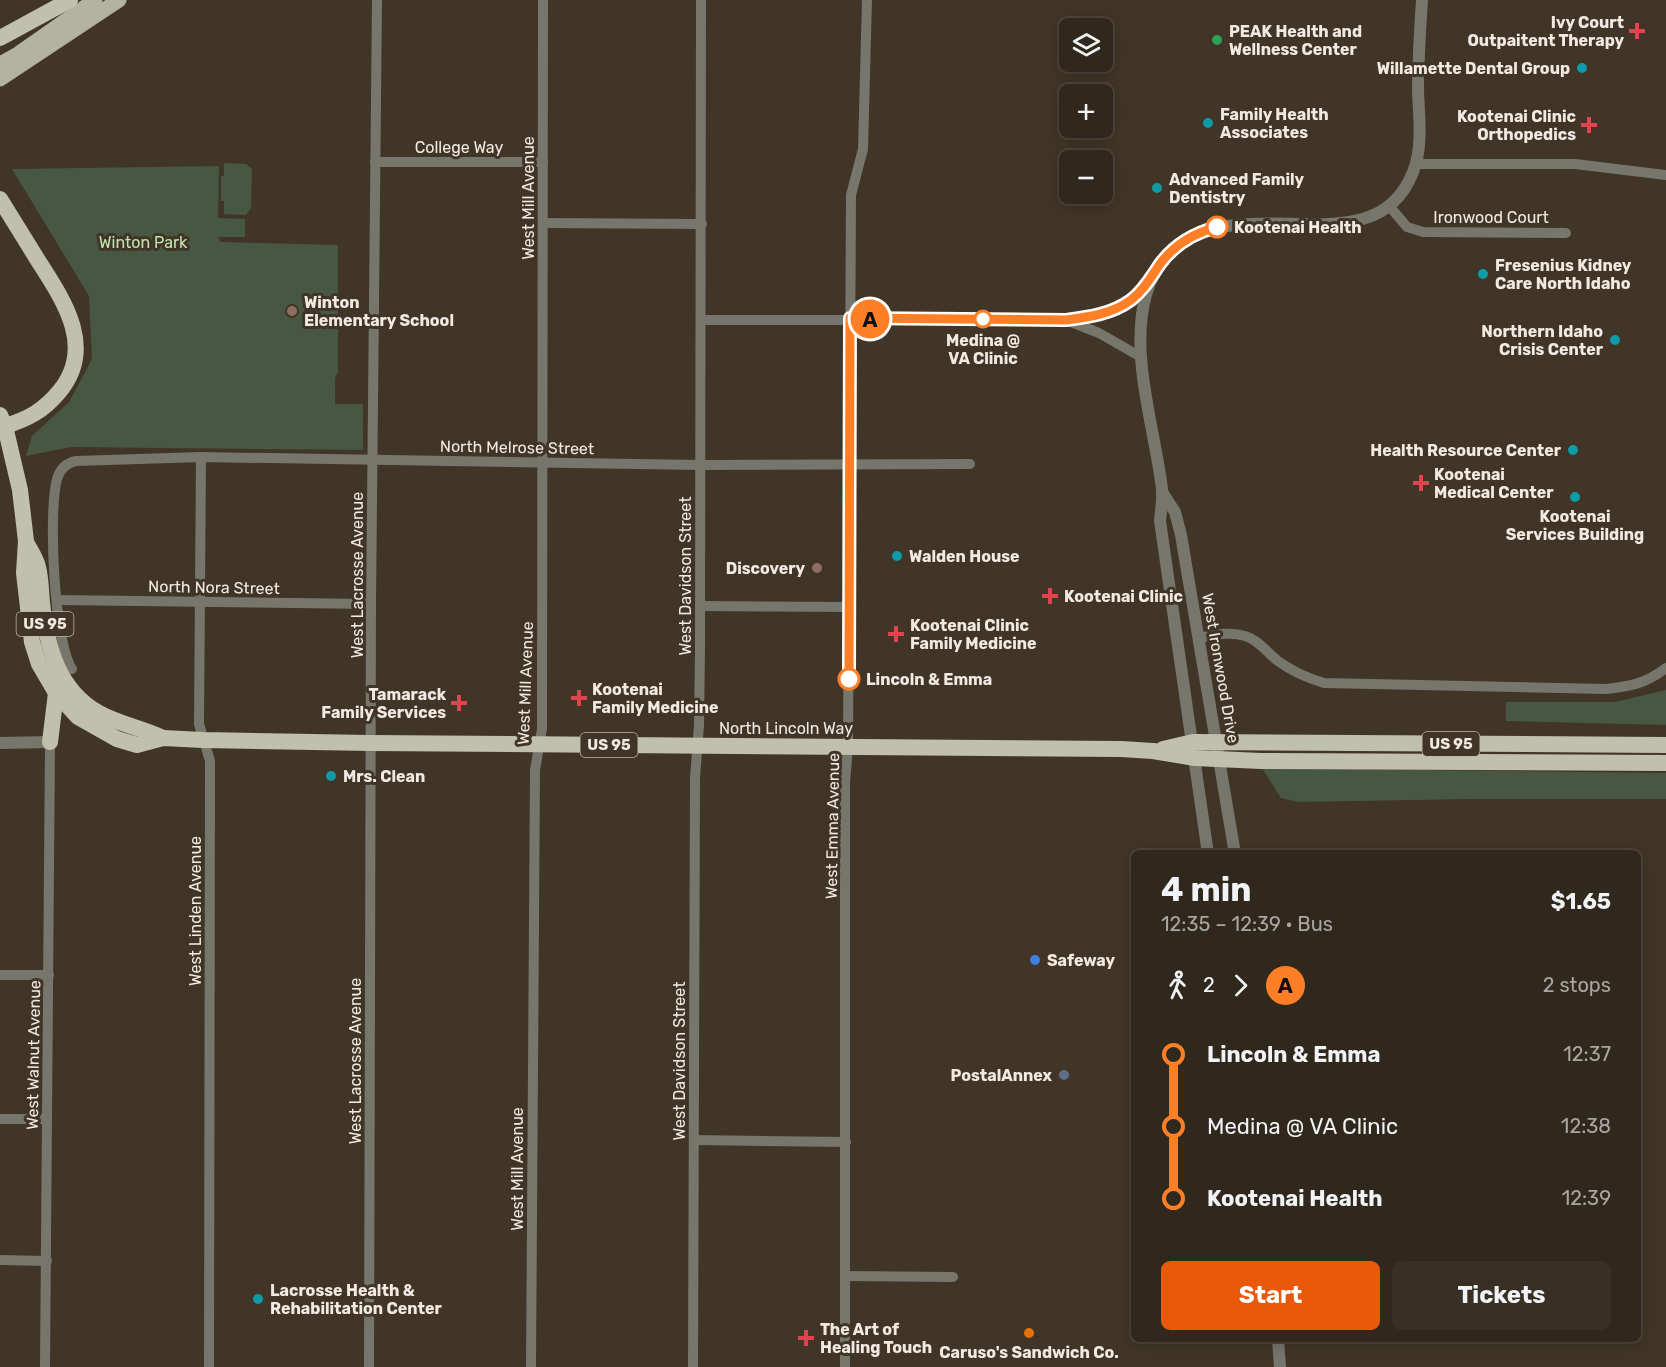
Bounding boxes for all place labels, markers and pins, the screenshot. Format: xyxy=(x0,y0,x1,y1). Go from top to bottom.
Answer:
place label: Ivy Court Outpaitent Therapy xyxy=(1467,13,1625,50)
place label: PEAK Health and Wellness Center xyxy=(1229,22,1362,59)
marker: Ivy Court Outpaitent Therapy xyxy=(1628,22,1646,40)
marker: PEAK Health and Wellness Center xyxy=(1210,33,1224,47)
place label: Willamette Dental Group xyxy=(1377,59,1570,78)
marker: Willamette Dental Group xyxy=(1575,61,1589,75)
place label: Family Health Associates xyxy=(1220,105,1329,142)
place label: Kootenai Clinic Orthopedics xyxy=(1457,107,1576,144)
marker: Family Health Associates xyxy=(1201,116,1215,130)
marker: Kootenai Clinic Orthopedics xyxy=(1580,116,1598,134)
place label: Advanced Family Dentistry xyxy=(1169,170,1305,207)
marker: Advanced Family Dentistry xyxy=(1150,181,1164,195)
marker: Kootenai Health xyxy=(1206,216,1228,238)
place label: Kootenai Health xyxy=(1234,218,1362,237)
place label: Fresenius Kidney Care North Idaho xyxy=(1495,256,1632,293)
marker: Fresenius Kidney Care North Idaho xyxy=(1476,267,1490,281)
place label: Winton Elementary School xyxy=(304,293,454,330)
marker: Winton Elementary School xyxy=(285,304,299,318)
marker: Medina @ VA Clinic xyxy=(974,310,992,328)
place label: Northern Idaho Crisis Center xyxy=(1481,322,1604,359)
place label: Medina @ VA Clinic xyxy=(946,331,1020,368)
marker: Northern Idaho Crisis Center xyxy=(1608,333,1622,347)
place label: Health Resource Center xyxy=(1370,441,1562,460)
marker: Health Resource Center xyxy=(1566,443,1580,457)
place label: Kootenai Medical Center xyxy=(1434,465,1554,502)
marker: Kootenai Medical Center xyxy=(1412,474,1430,492)
marker: Kootenai Services Building xyxy=(1568,490,1582,504)
place label: Kootenai Services Building xyxy=(1506,507,1644,544)
place label: Walden House xyxy=(909,547,1020,566)
marker: Walden House xyxy=(890,549,904,563)
place label: Discovery xyxy=(726,559,805,578)
marker: Discovery xyxy=(810,561,824,575)
marker: Kootenai Clinic xyxy=(1041,587,1059,605)
place label: Kootenai Clinic xyxy=(1064,587,1183,606)
place label: Kootenai Clinic Family Medicine xyxy=(910,616,1037,653)
marker: Kootenai Clinic Family Medicine xyxy=(887,625,905,643)
marker: Lincoln & Emma xyxy=(838,668,860,690)
place label: Lincoln & Emma xyxy=(866,670,992,689)
place label: Kootenai Family Medicine xyxy=(592,680,719,717)
place label: Tamarack Family Services xyxy=(321,685,447,722)
marker: Kootenai Family Medicine xyxy=(570,689,588,707)
marker: Tamarack Family Services xyxy=(450,694,468,712)
place label: Mrs. Clean xyxy=(343,767,425,786)
marker: Mrs. Clean xyxy=(324,769,338,783)
place label: Safeway xyxy=(1047,951,1115,970)
marker: Safeway xyxy=(1028,953,1042,967)
place label: PostalAnnex xyxy=(951,1066,1053,1085)
marker: PostalAnnex xyxy=(1057,1068,1071,1082)
place label: Lacrosse Health & Rehabilitation Center xyxy=(270,1281,442,1318)
marker: Lacrosse Health & Rehabilitation Center xyxy=(251,1292,265,1306)
place label: The Art of Healing Touch xyxy=(820,1320,932,1357)
marker: Caruso's Sandwich Co. xyxy=(1022,1326,1036,1340)
marker: The Art of Healing Touch xyxy=(797,1329,815,1347)
place label: Caruso's Sandwich Co. xyxy=(939,1343,1119,1362)

